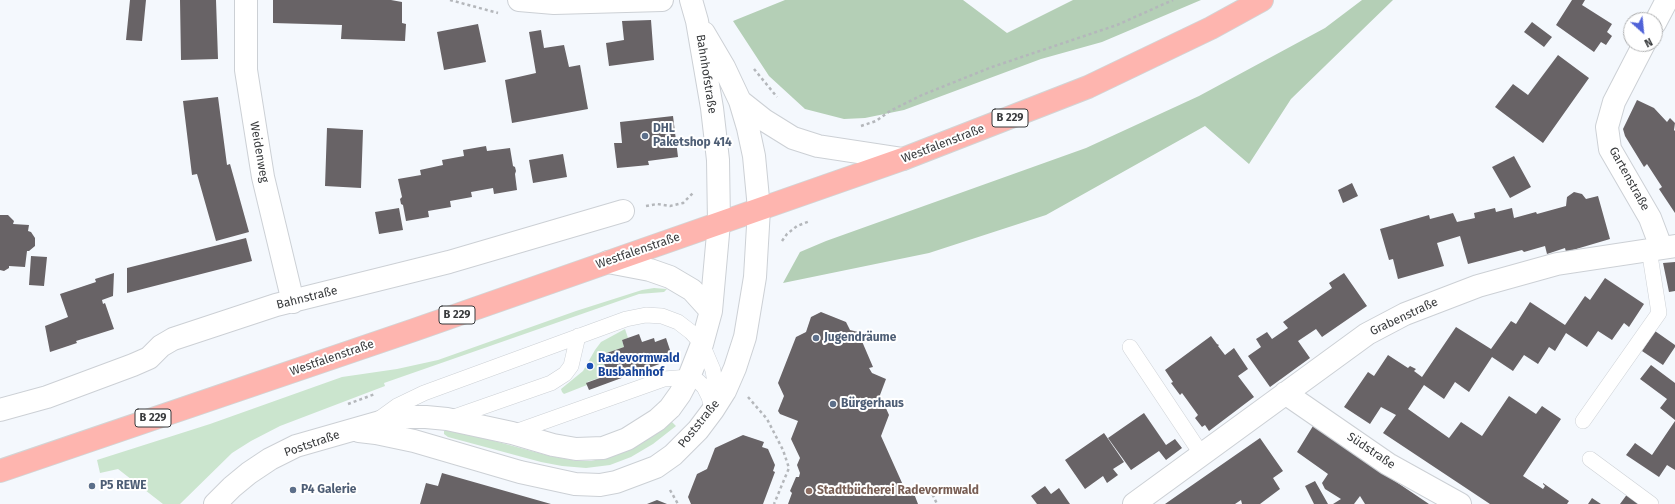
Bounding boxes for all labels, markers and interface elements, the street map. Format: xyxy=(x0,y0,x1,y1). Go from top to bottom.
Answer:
north arrow xyxy=(1623,12,1663,52)
street label: Bahnhofstraße xyxy=(693,33,719,115)
text: N xyxy=(1642,35,1654,50)
road number: B 229 xyxy=(992,109,1028,127)
street label: Weidenweg xyxy=(247,120,271,184)
place label: DHL Paketshop 414 xyxy=(653,122,732,150)
street label: Westfalenstraße xyxy=(899,122,987,166)
marker: DHL Paketshop 414 xyxy=(640,131,650,141)
street label: Gartenstraße xyxy=(1606,145,1652,213)
street label: Westfalenstraße xyxy=(594,230,682,272)
street label: Bahnstraße xyxy=(275,283,339,313)
street label: Grabenstraße xyxy=(1368,295,1440,339)
road number: B 229 xyxy=(439,306,475,324)
place label: Jugendräume xyxy=(824,331,896,345)
marker: Jugendräume xyxy=(811,333,821,343)
street label: Westfalenstraße xyxy=(288,337,376,379)
place label: Radevormwald Busbahnhof xyxy=(598,352,680,380)
marker: Radevormwald Busbahnhof xyxy=(585,361,595,371)
street label: Poststraße xyxy=(675,397,723,451)
place label: Bürgerhaus xyxy=(841,397,904,411)
marker: Bürgerhaus xyxy=(828,399,838,409)
road number: B 229 xyxy=(135,409,171,427)
street label: Poststraße xyxy=(282,428,342,460)
street label: Südstraße xyxy=(1344,430,1398,472)
place label: P5 REWE xyxy=(100,479,146,493)
marker: P5 REWE xyxy=(87,481,97,491)
place label: P4 Galerie xyxy=(301,483,356,497)
place label: Stadtbücherei Radevormwald xyxy=(817,484,979,498)
marker: P4 Galerie xyxy=(288,485,298,495)
marker: Stadtbücherei Radevormwald xyxy=(804,486,814,496)

